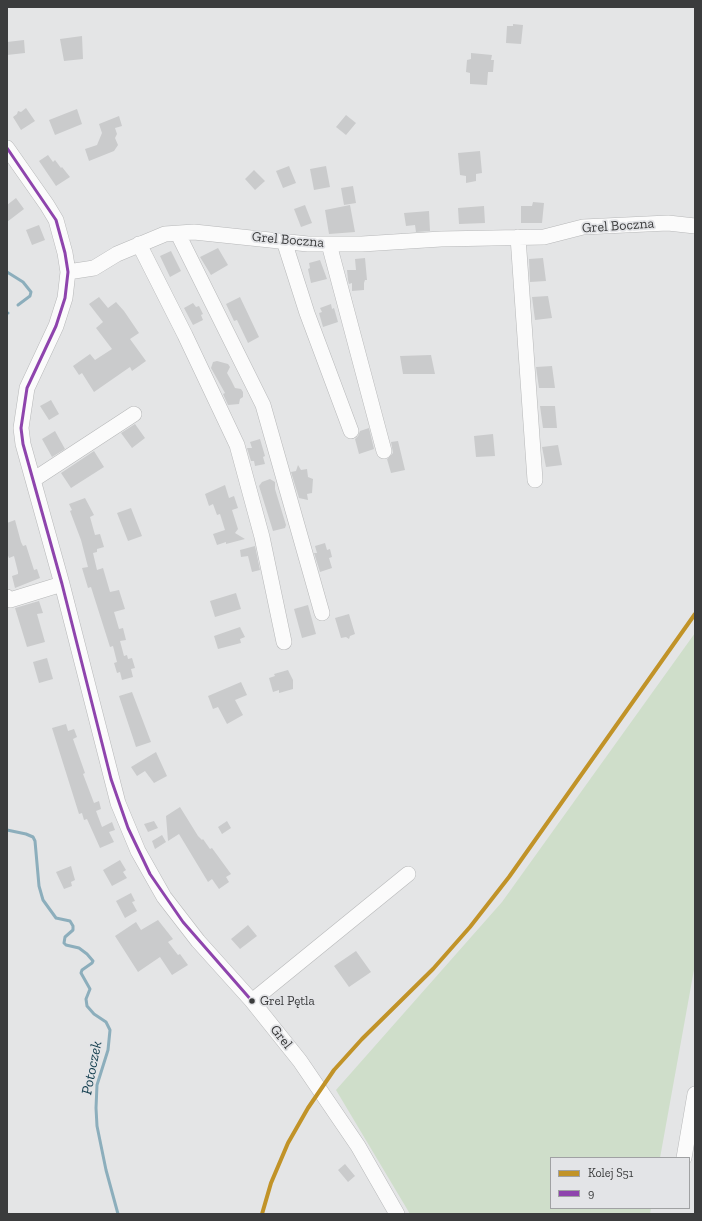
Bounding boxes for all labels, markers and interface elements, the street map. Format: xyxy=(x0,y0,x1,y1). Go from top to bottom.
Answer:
street label: Grel Boczna xyxy=(581,215,655,237)
street label: Grel Boczna xyxy=(251,228,325,252)
place label: Grel Pętla xyxy=(260,993,315,1009)
marker: Grel Pętla xyxy=(247,996,257,1006)
street label: Grel xyxy=(266,1022,296,1052)
water label: Potoczek xyxy=(78,1040,106,1096)
legend xyxy=(550,1157,690,1209)
text: Kolej S51 xyxy=(588,1166,633,1180)
text: 9 xyxy=(588,1186,594,1200)

